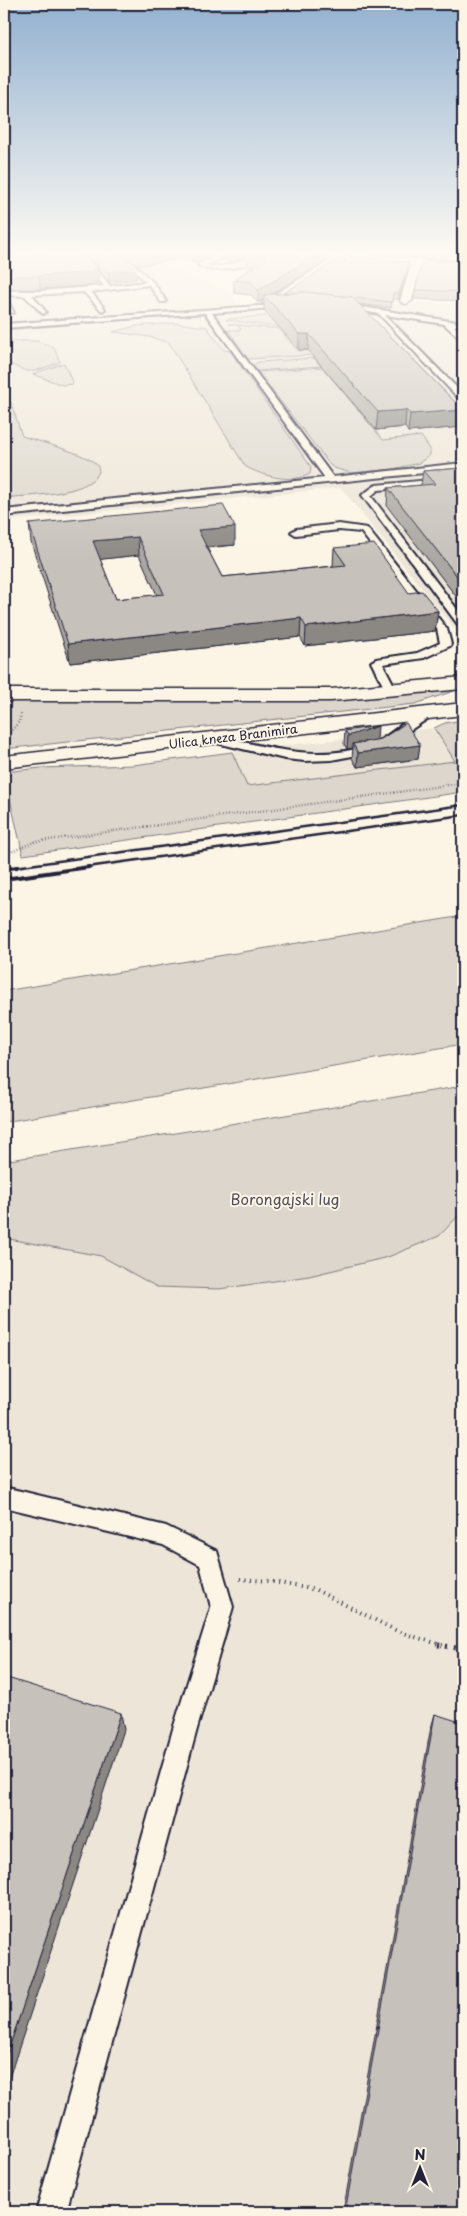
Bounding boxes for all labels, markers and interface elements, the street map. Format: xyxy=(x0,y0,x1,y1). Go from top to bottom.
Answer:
street label: Ulica kneza Branimira xyxy=(168,719,299,753)
park label: Borongajski lug xyxy=(231,1187,339,1210)
north arrow xyxy=(394,2144,444,2194)
text: N xyxy=(414,2144,426,2165)

